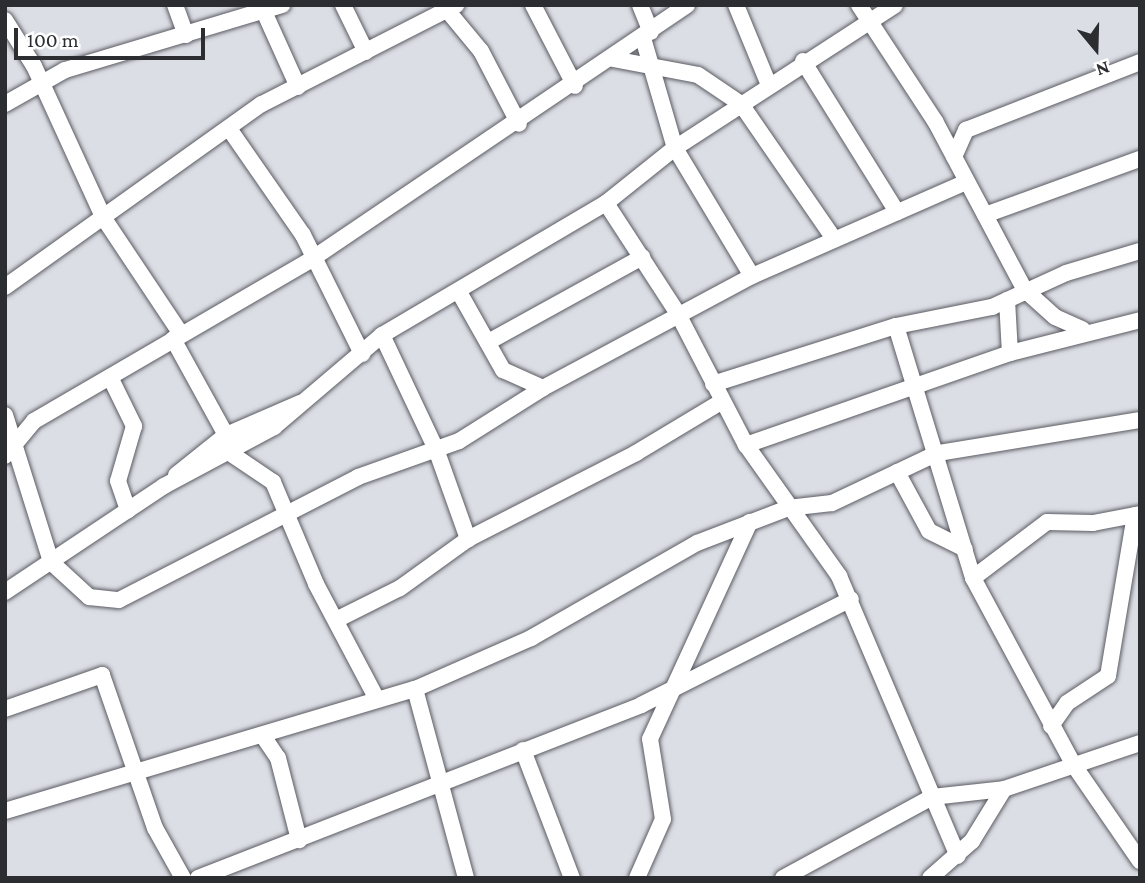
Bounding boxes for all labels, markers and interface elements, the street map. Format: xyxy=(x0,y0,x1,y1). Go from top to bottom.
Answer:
scale bar xyxy=(18,14,208,58)
north arrow xyxy=(1061,14,1131,84)
text: 100 m xyxy=(27,28,79,52)
text: N xyxy=(1093,57,1113,81)

